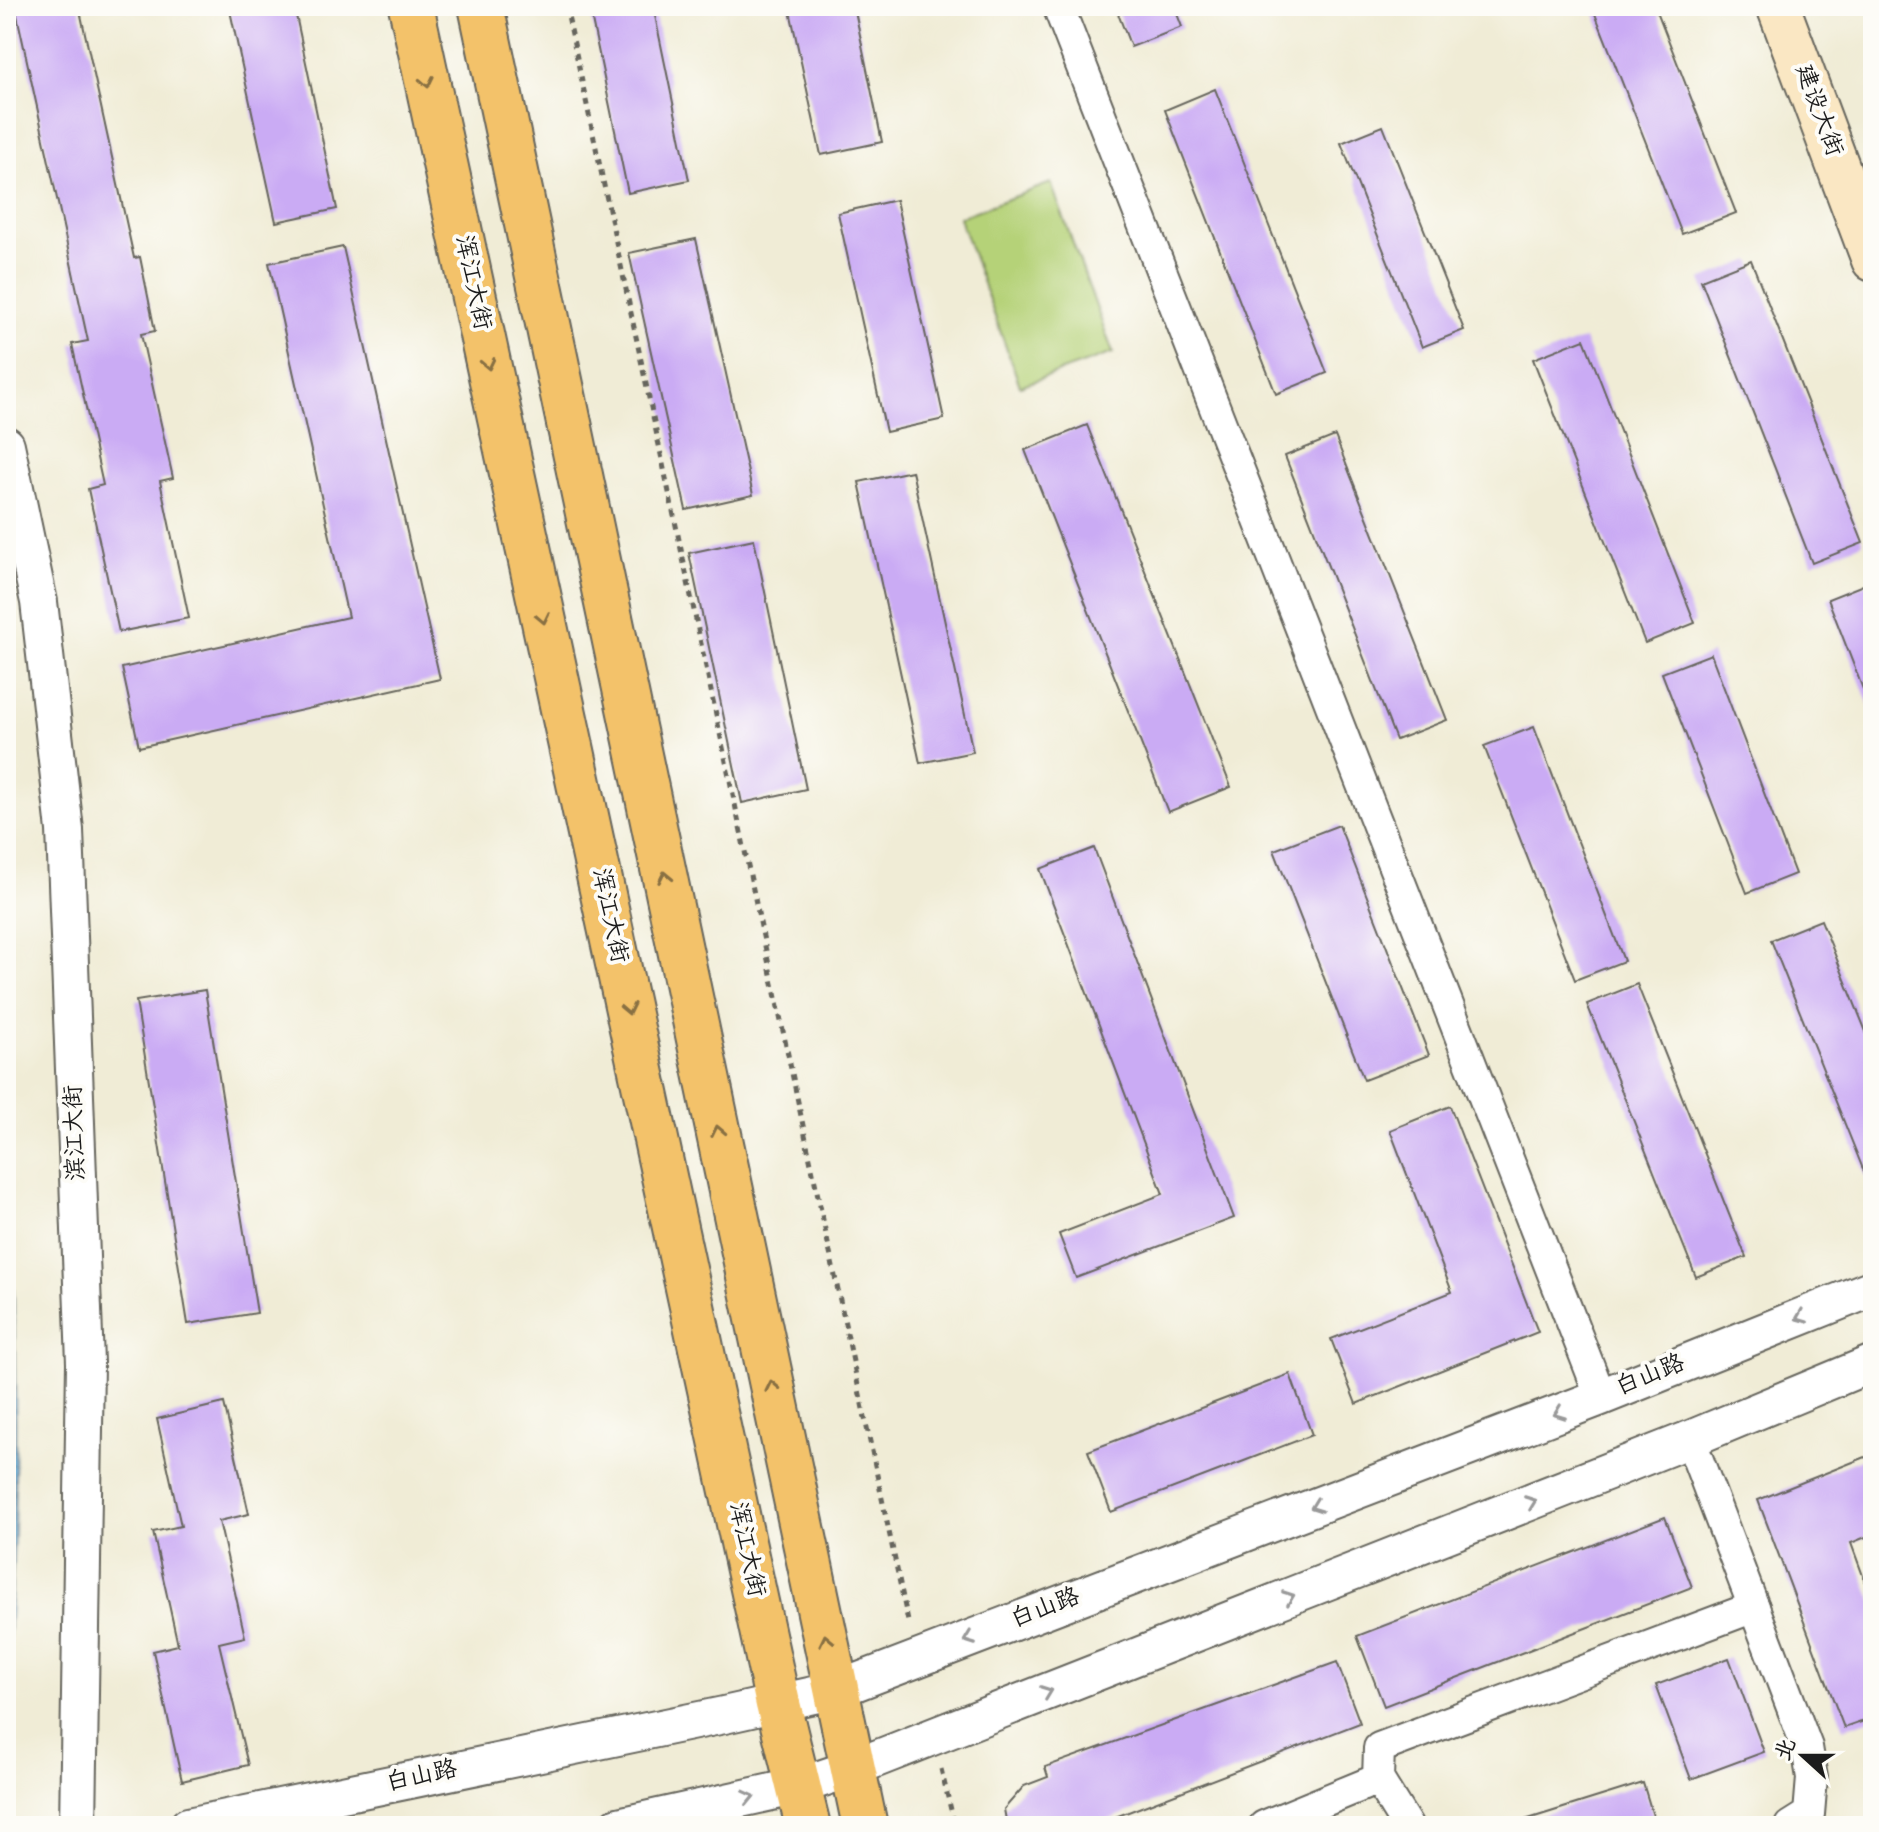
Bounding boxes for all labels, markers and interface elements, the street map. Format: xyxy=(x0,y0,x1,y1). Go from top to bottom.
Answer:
street label: 建设大街 xyxy=(1787,61,1848,161)
one-way arrow xyxy=(418,75,435,89)
street label: 浑江大街 xyxy=(447,233,495,333)
one-way arrow xyxy=(479,356,496,370)
one-way arrow xyxy=(534,611,551,624)
street label: 浑江大街 xyxy=(584,866,632,966)
one-way arrow xyxy=(657,871,674,884)
one-way arrow xyxy=(619,1002,636,1015)
street label: 滨江大街 xyxy=(60,1085,93,1182)
one-way arrow xyxy=(711,1125,728,1138)
one-way arrow xyxy=(1795,1308,1809,1324)
street label: 白山路 xyxy=(1611,1348,1690,1404)
one-way arrow xyxy=(764,1379,781,1393)
one-way arrow xyxy=(1553,1403,1567,1420)
one-way arrow xyxy=(1523,1495,1537,1512)
one-way arrow xyxy=(1310,1496,1324,1513)
street label: 浑江大街 xyxy=(721,1500,769,1600)
street label: 白山路 xyxy=(1006,1582,1085,1636)
one-way arrow xyxy=(1281,1590,1295,1607)
one-way arrow xyxy=(963,1629,977,1646)
one-way arrow xyxy=(818,1634,835,1647)
one-way arrow xyxy=(1039,1685,1053,1702)
north arrow xyxy=(1763,1716,1843,1796)
text: 北 xyxy=(1772,1735,1804,1765)
street label: 白山路 xyxy=(383,1754,460,1800)
one-way arrow xyxy=(742,1789,756,1806)

